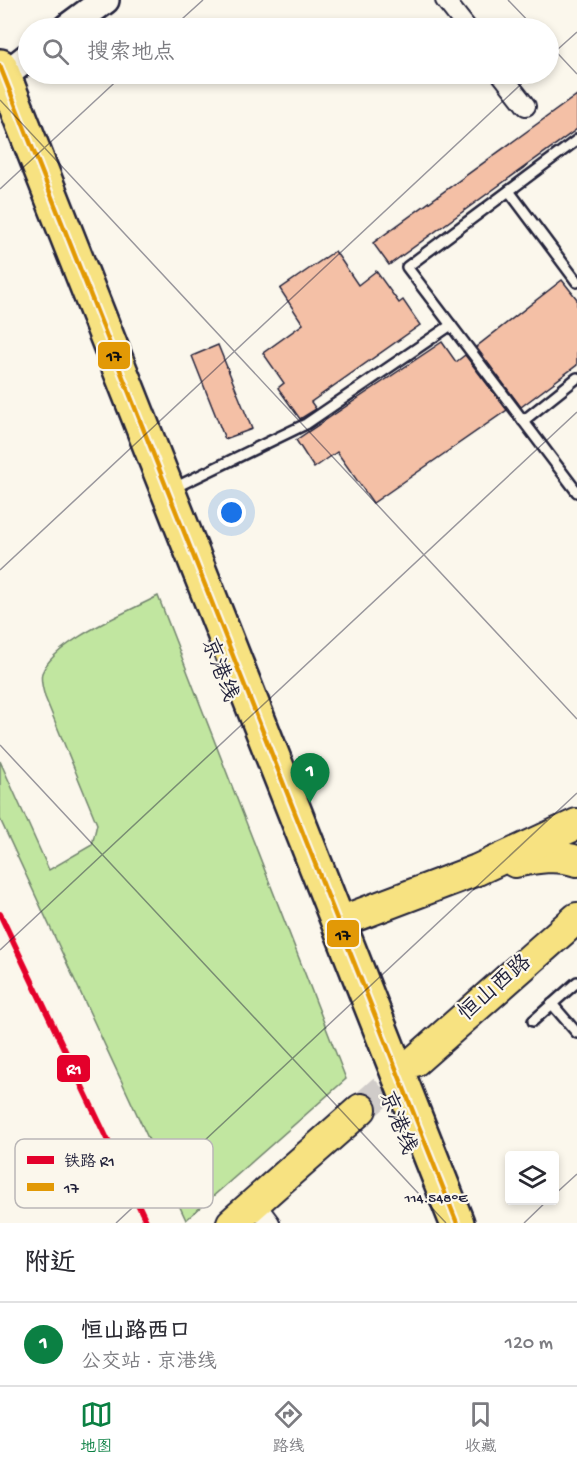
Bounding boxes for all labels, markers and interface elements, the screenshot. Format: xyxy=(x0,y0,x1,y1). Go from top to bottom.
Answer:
search box xyxy=(18,18,559,84)
icon: search xyxy=(39,35,72,68)
text: 搜索地点 xyxy=(87,41,175,67)
line badge: 17 xyxy=(97,341,131,370)
text: 17 xyxy=(106,349,122,368)
your location xyxy=(217,498,246,527)
street label: 京港线 xyxy=(194,634,244,705)
pin: 1 xyxy=(290,754,330,803)
line badge: 17 xyxy=(326,919,360,948)
text: 17 xyxy=(335,928,351,947)
street label: 恒山西路 xyxy=(453,949,538,1028)
line badge: R1 xyxy=(56,1054,91,1083)
text: R1 xyxy=(66,1062,81,1081)
street label: 京港线 xyxy=(372,1087,422,1158)
legend xyxy=(15,1139,213,1208)
map controls xyxy=(505,1151,559,1205)
button: layers xyxy=(505,1151,559,1205)
text: 铁路 R1 xyxy=(64,1152,115,1173)
text: 17 xyxy=(63,1181,79,1200)
text: 114.548°E xyxy=(403,1190,468,1208)
text: 附近 xyxy=(24,1250,76,1281)
text: 恒山路西口 xyxy=(81,1320,191,1346)
text: 1 xyxy=(39,1333,48,1356)
text: 120 m xyxy=(505,1333,553,1356)
text: 公交站 · 京港线 xyxy=(81,1352,217,1375)
tab: 地图 xyxy=(80,1398,113,1458)
tab: 路线 xyxy=(272,1398,305,1458)
tab: 收藏 xyxy=(464,1398,497,1458)

